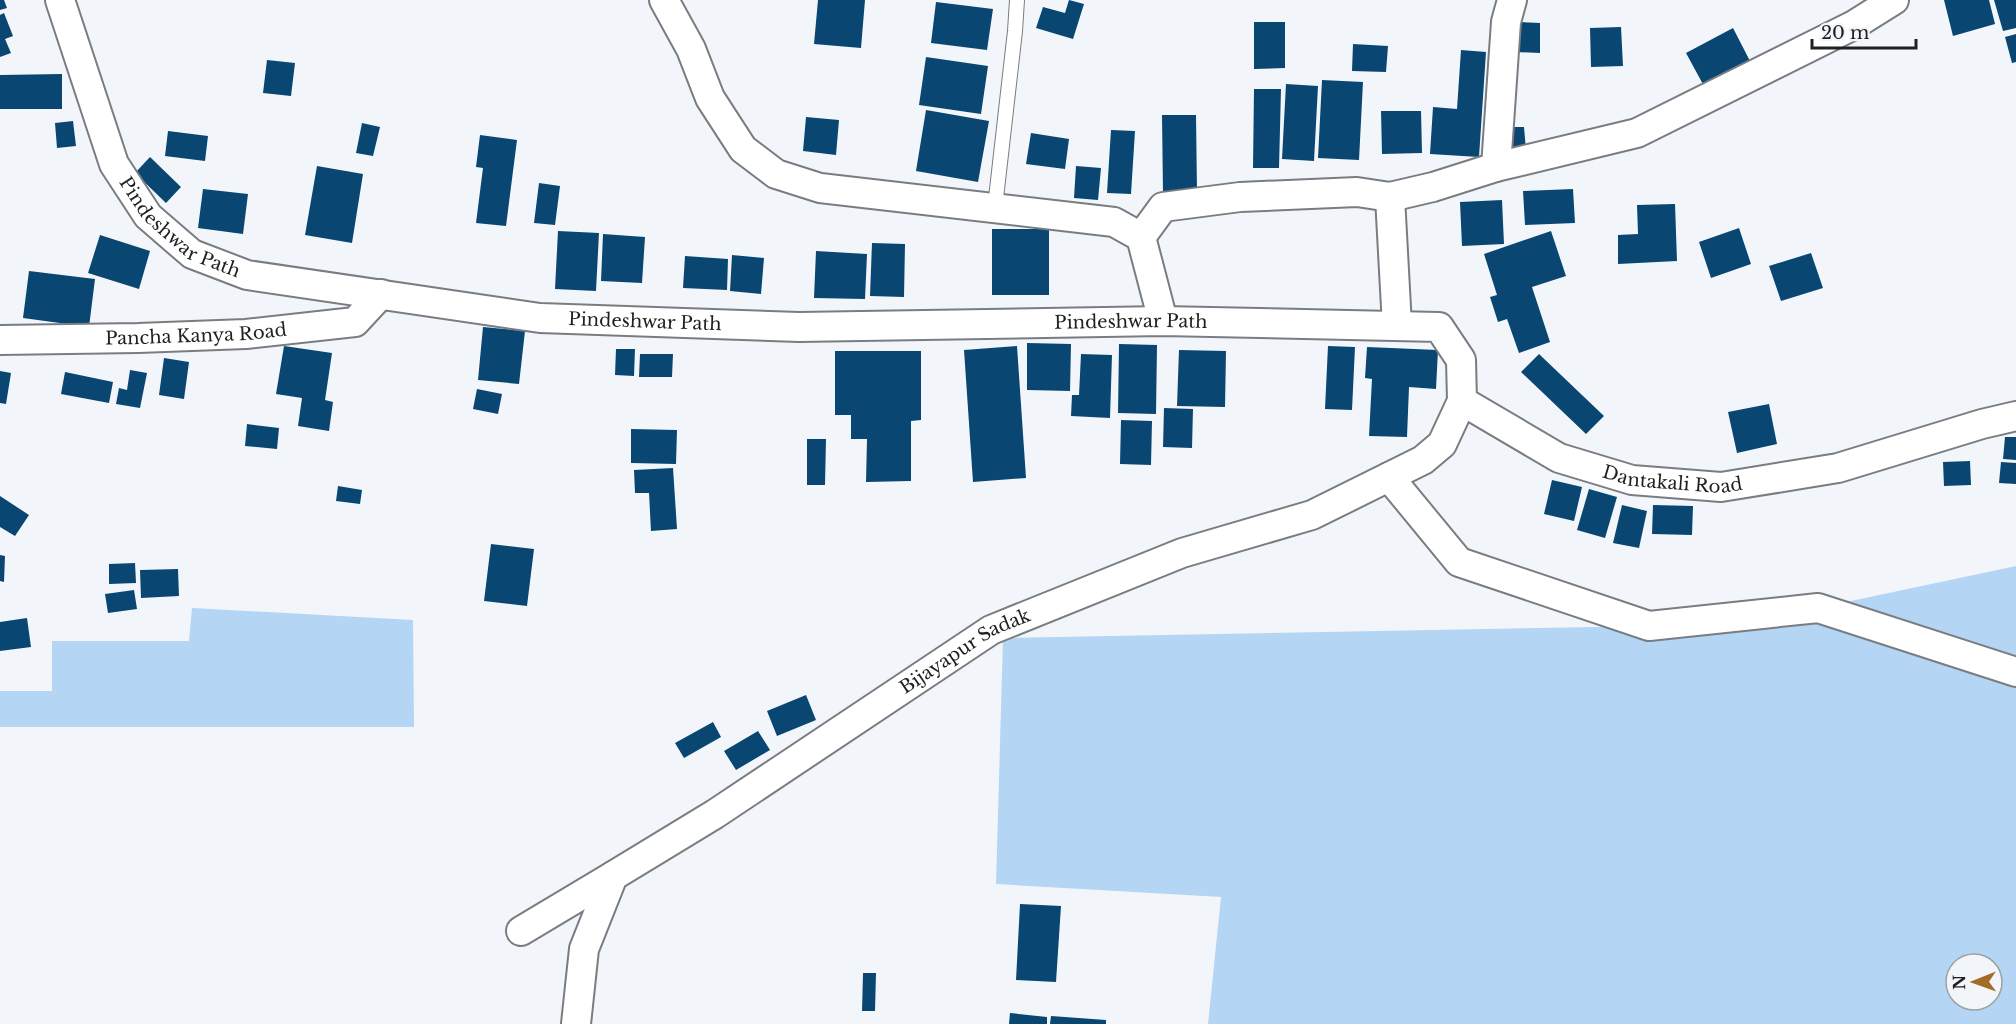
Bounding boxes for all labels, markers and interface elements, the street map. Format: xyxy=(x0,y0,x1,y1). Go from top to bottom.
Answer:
scale bar xyxy=(1812,12,1916,50)
text: 20 m xyxy=(1821,22,1869,44)
street label: Pindeshwar Path xyxy=(114,173,243,282)
street label: Pindeshwar Path xyxy=(568,308,722,335)
street label: Pindeshwar Path xyxy=(1054,310,1208,334)
street label: Pancha Kanya Road xyxy=(105,319,288,349)
street label: Dantakali Road xyxy=(1600,461,1744,498)
street label: Bijayapur Sadak xyxy=(895,604,1033,699)
north arrow xyxy=(1944,952,2004,1012)
text: N xyxy=(1949,975,1969,990)

